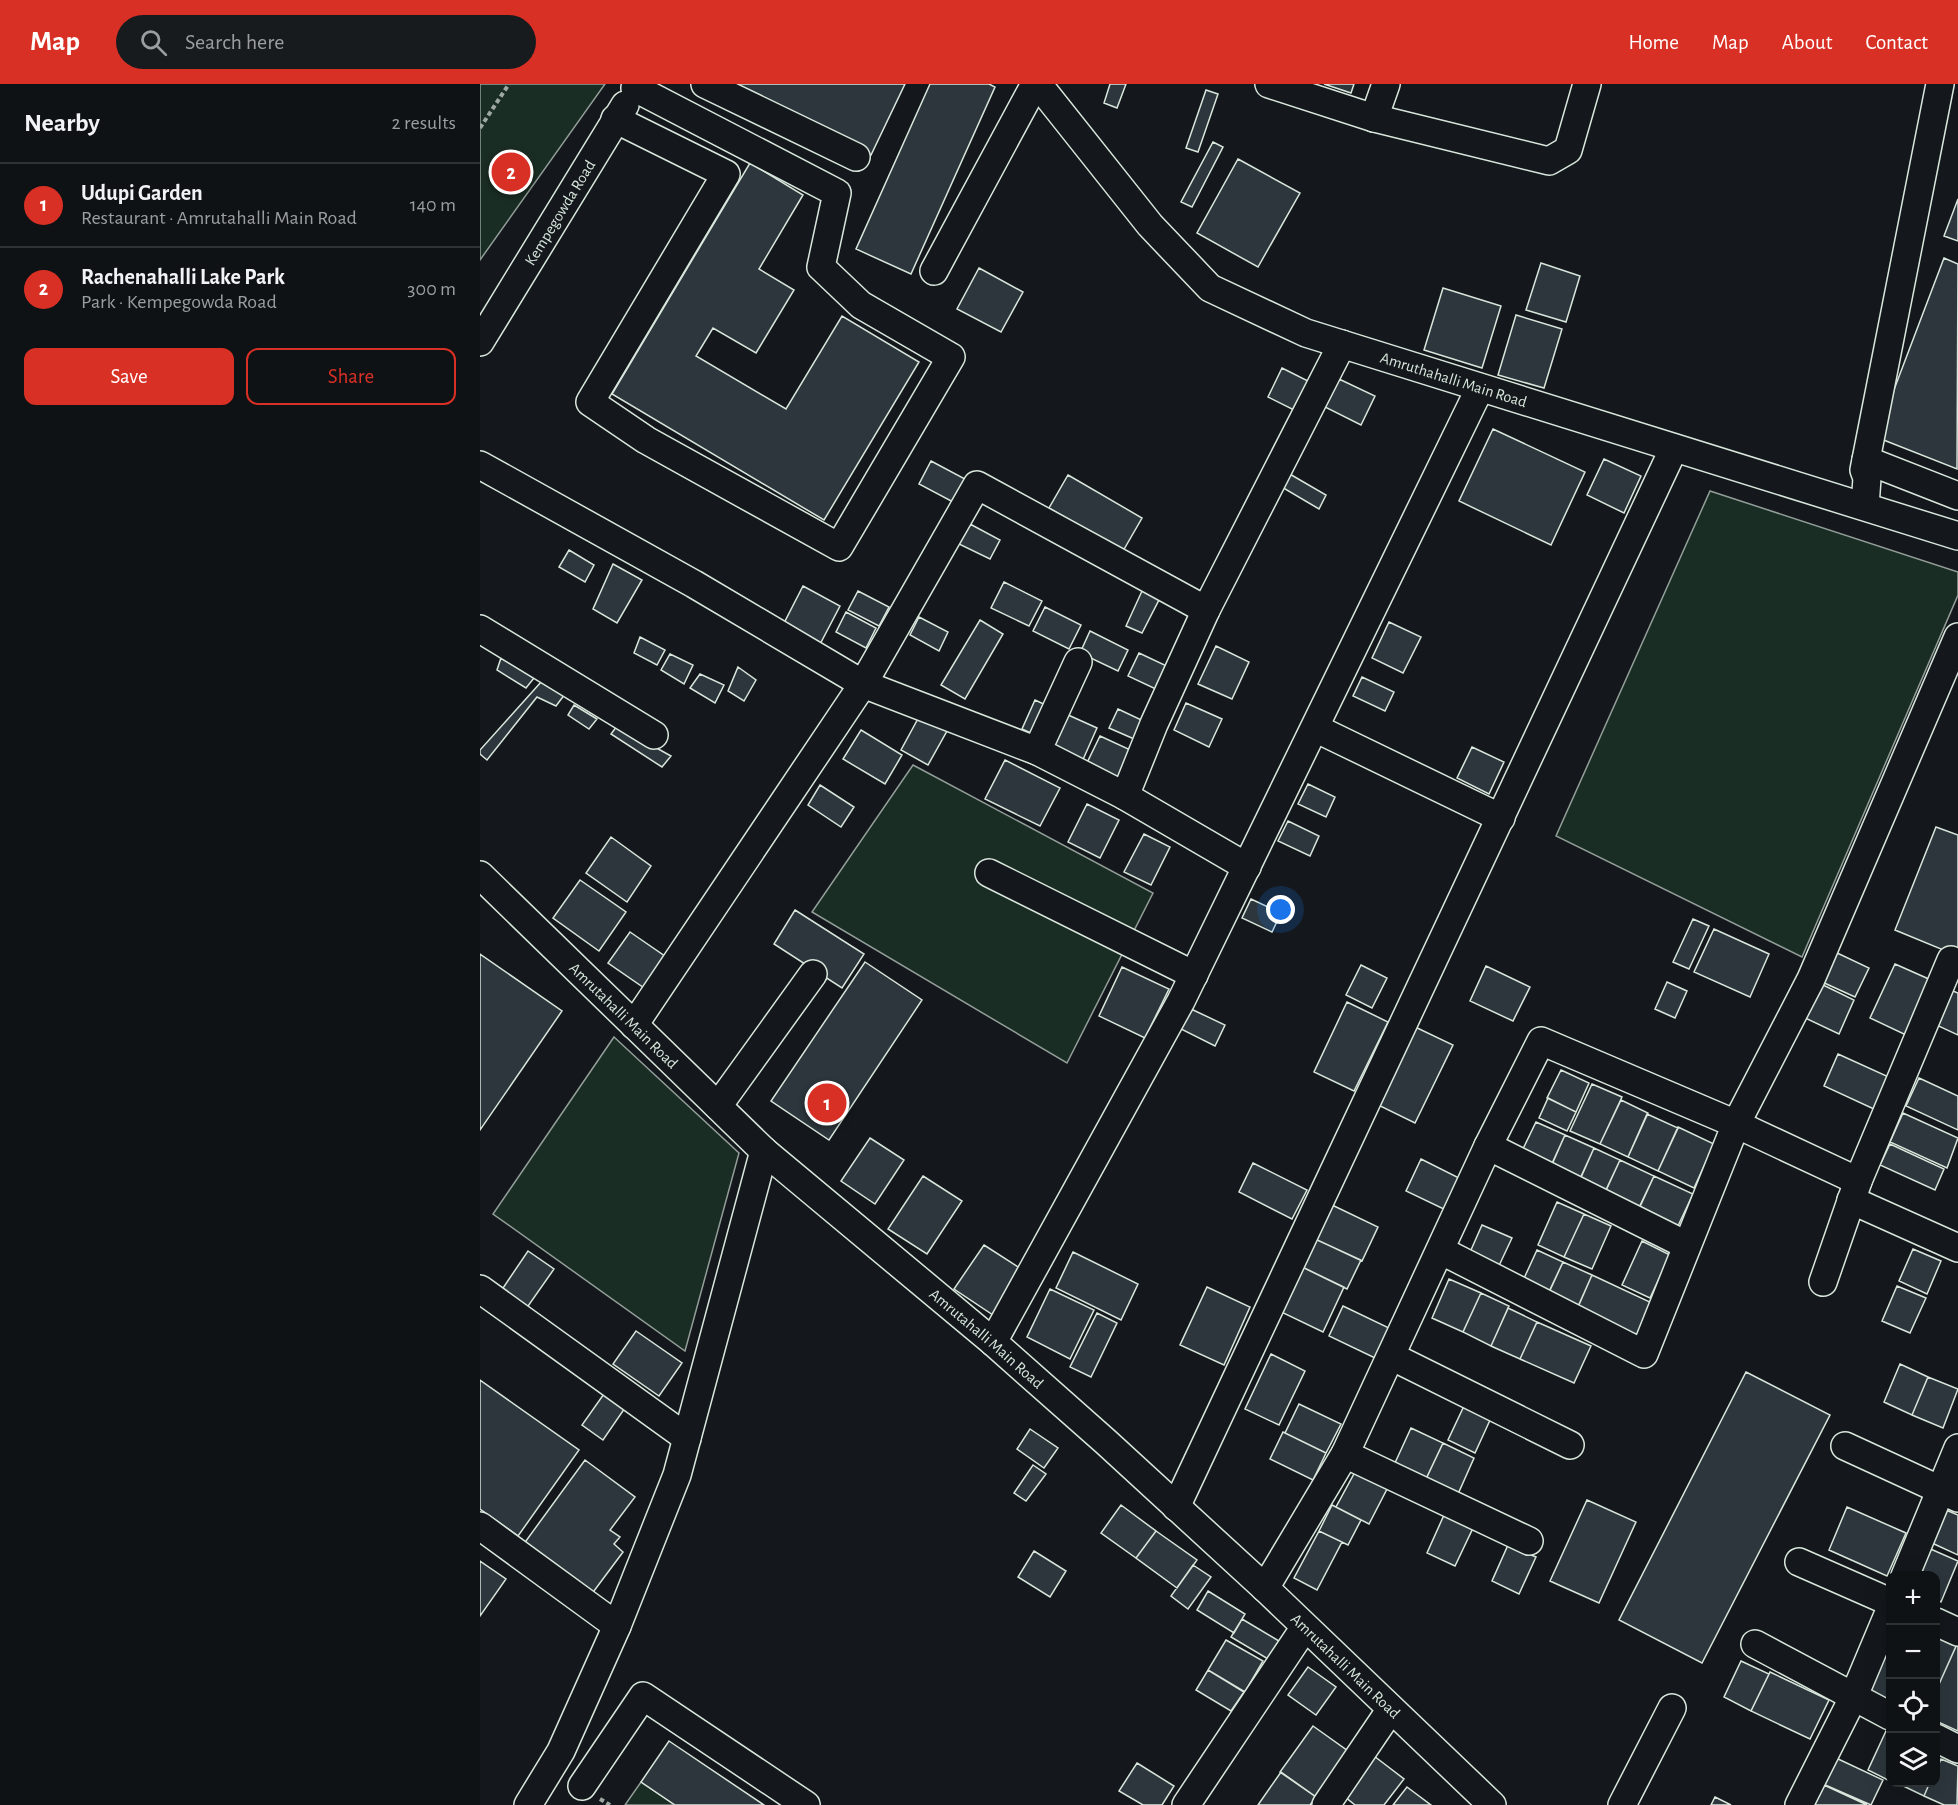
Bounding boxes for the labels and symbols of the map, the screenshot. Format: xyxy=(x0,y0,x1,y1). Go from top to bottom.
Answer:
pin: 2 xyxy=(492,150,531,194)
street label: Kempegowda Road xyxy=(522,157,598,268)
street label: Amruthahalli Main Road xyxy=(1378,350,1529,410)
your location xyxy=(1266,895,1295,924)
street label: Amrutahalli Main Road xyxy=(566,960,681,1072)
pin: 1 xyxy=(808,1080,846,1126)
street label: Amrutahalli Main Road xyxy=(926,1286,1046,1392)
street label: Amrutahalli Main Road xyxy=(1288,1611,1403,1722)

